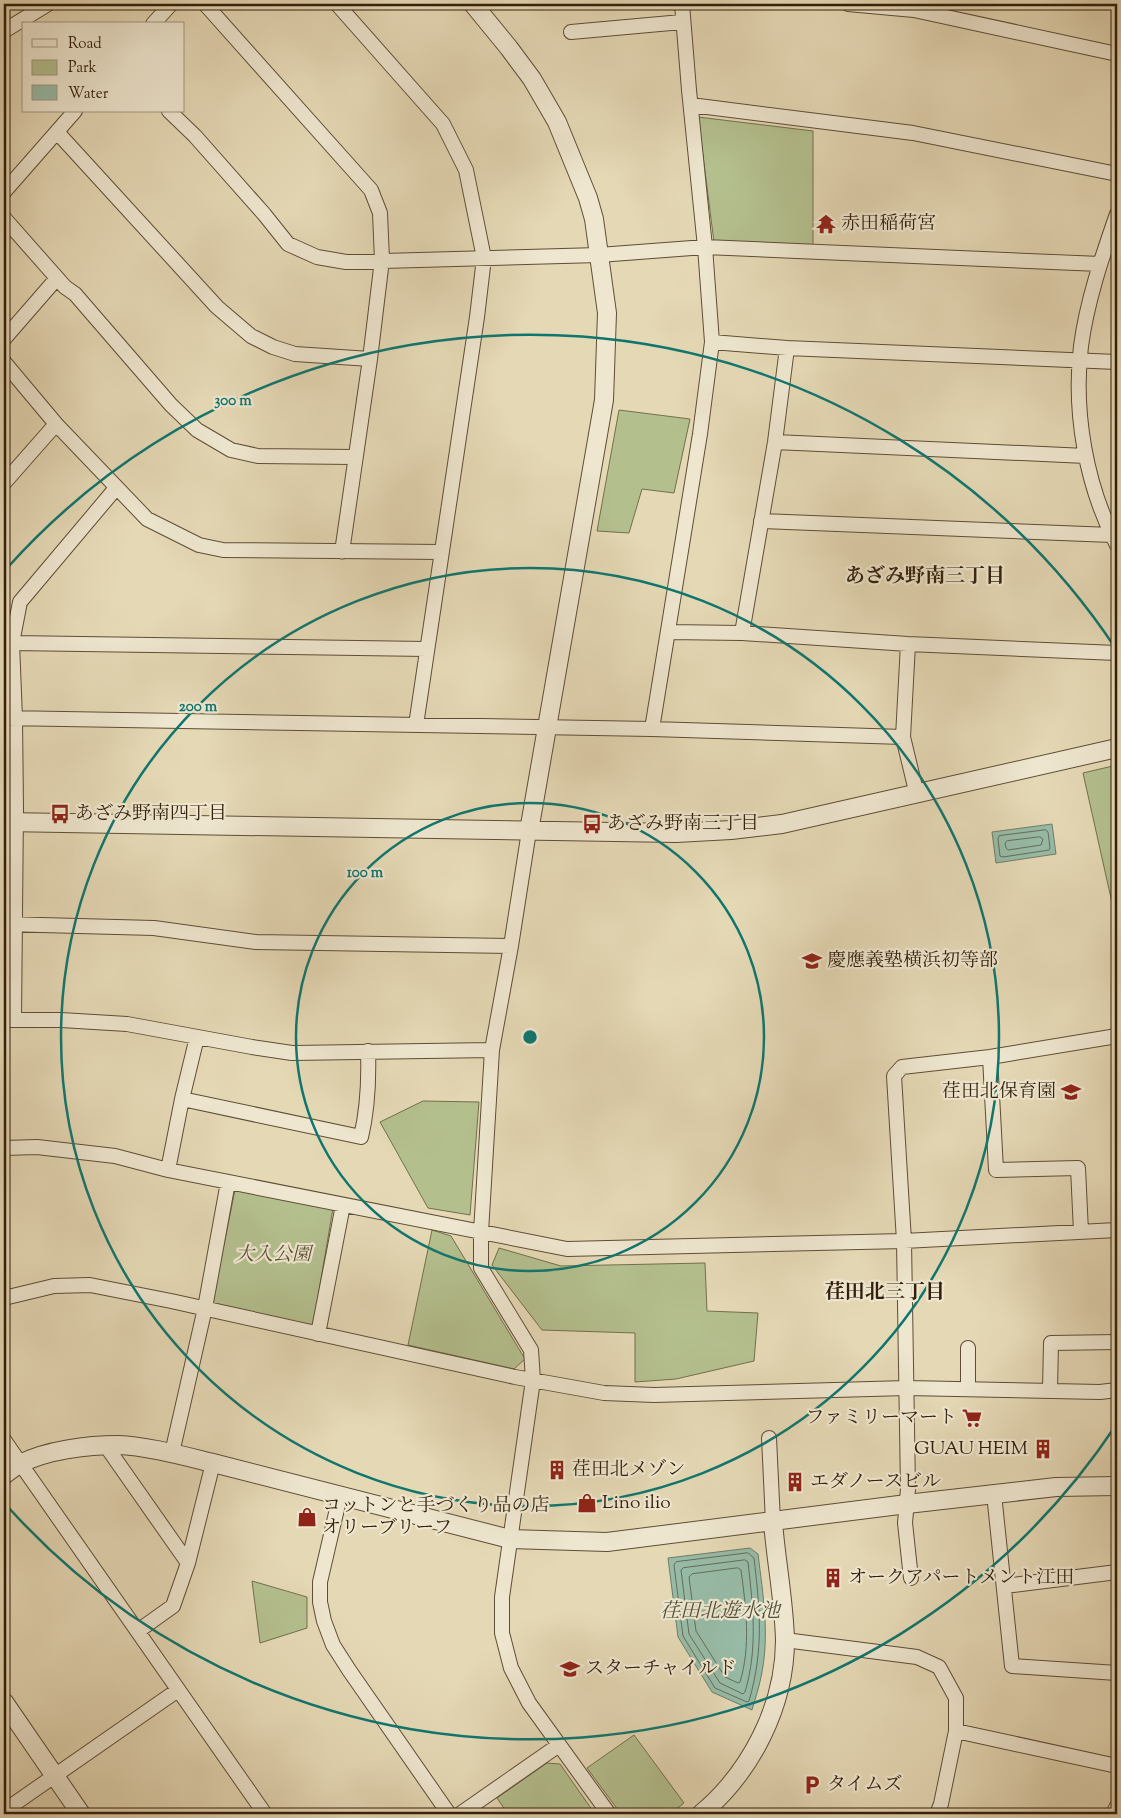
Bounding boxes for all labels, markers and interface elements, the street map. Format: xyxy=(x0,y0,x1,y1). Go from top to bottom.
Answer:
legend xyxy=(22,22,185,112)
text: Road xyxy=(68,34,102,55)
text: Park xyxy=(68,58,97,79)
text: Water xyxy=(68,84,109,105)
place label: 赤田稲荷宮 xyxy=(841,211,936,238)
temple icon: 赤田稲荷宮 xyxy=(815,213,837,235)
text: 300 m xyxy=(214,391,252,412)
district label: あざみ野南三丁目 xyxy=(845,563,1005,592)
text: 200 m xyxy=(179,697,218,718)
place label: あざみ野南四丁目 xyxy=(75,801,227,828)
bus stop icon: あざみ野南四丁目 xyxy=(49,803,71,825)
place label: あざみ野南三丁目 xyxy=(607,811,759,838)
bus stop icon: あざみ野南三丁目 xyxy=(581,813,603,835)
text: 100 m xyxy=(347,863,384,884)
place label: 慶應義塾横浜初等部 xyxy=(827,948,998,975)
school or university icon: 慶應義塾横浜初等部 xyxy=(801,950,823,972)
centre of rings xyxy=(521,1028,539,1046)
place label: 荏田北保育園 xyxy=(942,1079,1056,1106)
school or university icon: 荏田北保育園 xyxy=(1060,1081,1082,1103)
park label: 大入公園 xyxy=(235,1242,314,1269)
district label: 荏田北三丁目 xyxy=(825,1279,945,1308)
place label: ファミリーマート xyxy=(805,1405,957,1432)
supermarket icon: ファミリーマート xyxy=(961,1407,983,1429)
place label: GUAU HEIM xyxy=(914,1436,1029,1463)
building icon: GUAU HEIM xyxy=(1032,1438,1054,1460)
place label: 荏田北メゾン xyxy=(572,1457,685,1484)
building icon: 荏田北メゾン xyxy=(546,1459,568,1481)
place label: エダノースビル xyxy=(810,1469,941,1496)
building icon: エダノースビル xyxy=(784,1471,806,1493)
place label: Lino ilio xyxy=(602,1490,671,1517)
shop icon: Lino ilio xyxy=(576,1492,598,1514)
place label: コットンと手づくり品の店 オリーブリーフ xyxy=(322,1493,550,1542)
shop icon: コットンと手づくり品の店 オリーブリーフ xyxy=(296,1506,318,1528)
place label: オークアパートメント江田 xyxy=(848,1565,1074,1592)
building icon: オークアパートメント江田 xyxy=(822,1567,844,1589)
water label: 荏田北遊水池 xyxy=(660,1598,782,1627)
place label: スターチャイルド xyxy=(585,1656,736,1683)
school or university icon: スターチャイルド xyxy=(559,1658,581,1680)
place label: タイムズ xyxy=(827,1772,903,1799)
parking icon: タイムズ xyxy=(801,1774,823,1796)

